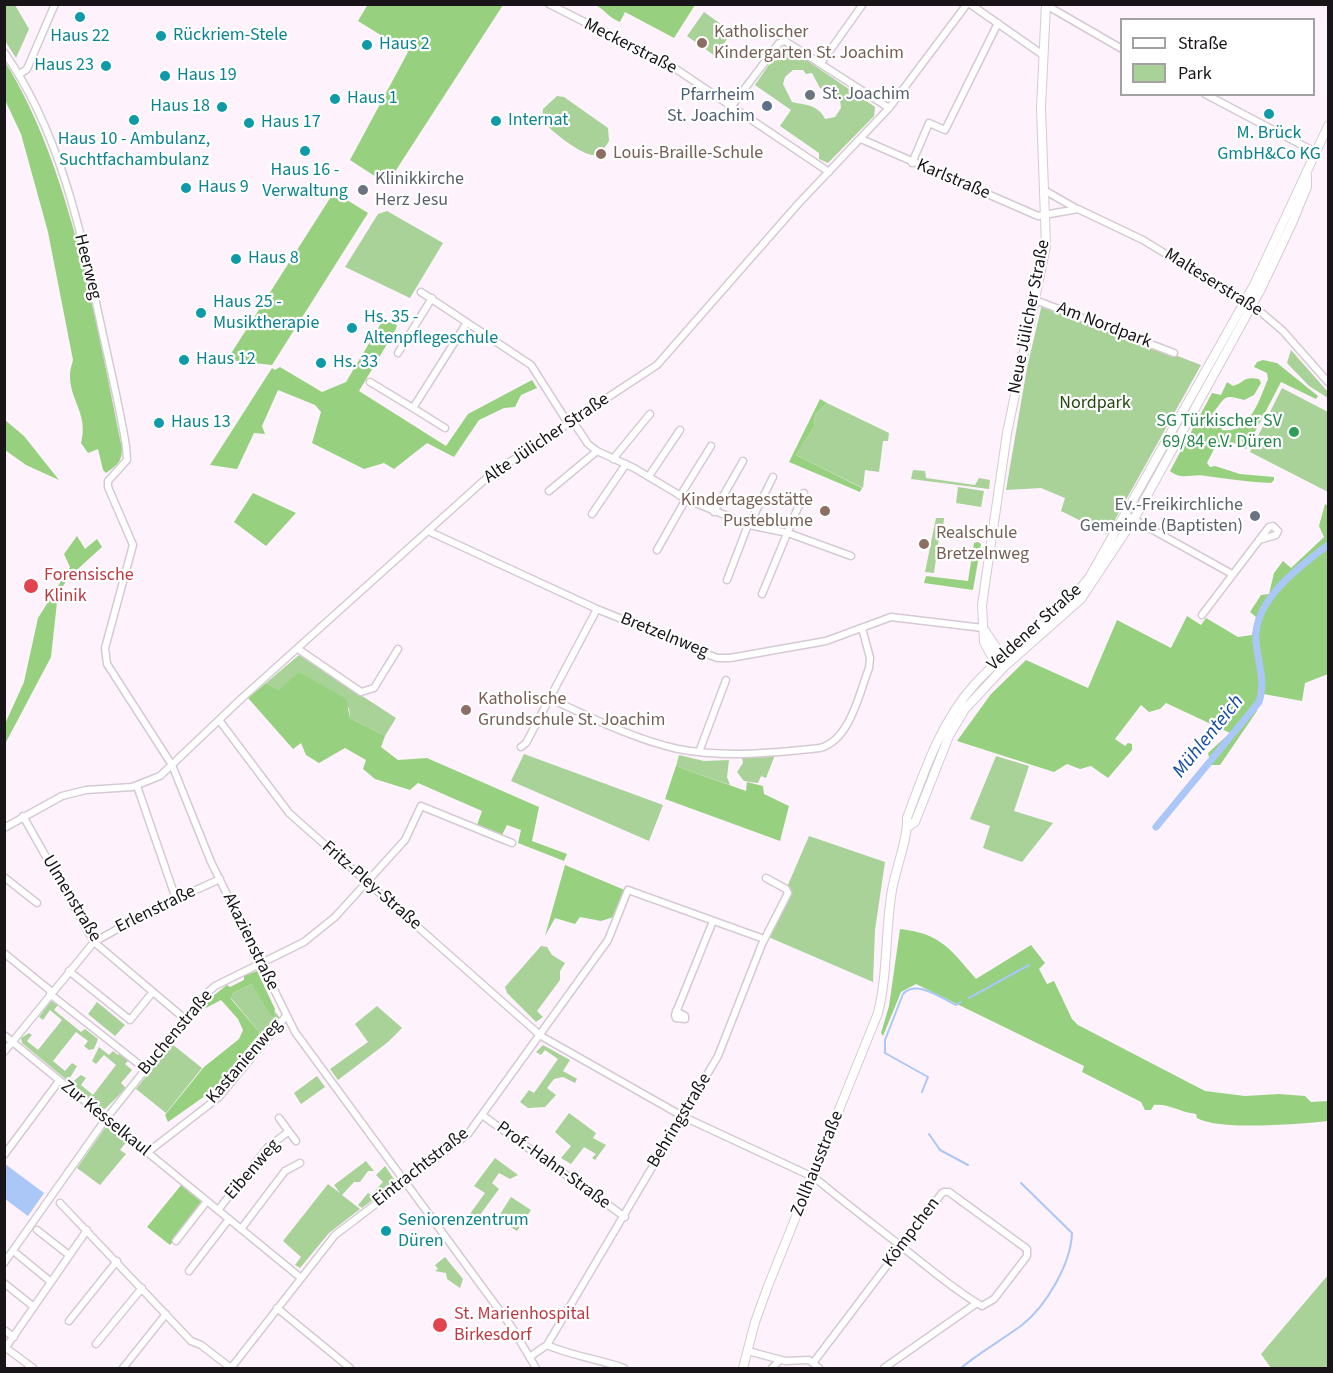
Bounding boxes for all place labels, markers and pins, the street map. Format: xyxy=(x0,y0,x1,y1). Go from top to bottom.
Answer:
marker: Haus 22 xyxy=(73,10,87,24)
place label: Katholischer Kindergarten St. Joachim xyxy=(714,22,904,64)
place label: Rückriem-Stele xyxy=(173,25,287,47)
place label: Haus 22 xyxy=(50,26,110,48)
marker: Rückriem-Stele xyxy=(154,29,168,43)
place label: Haus 2 xyxy=(379,34,430,56)
marker: Katholischer Kindergarten St. Joachim xyxy=(695,36,709,50)
marker: Haus 2 xyxy=(360,38,374,52)
place label: Haus 23 xyxy=(34,55,94,77)
marker: Haus 23 xyxy=(99,59,113,73)
place label: Haus 19 xyxy=(177,65,237,87)
marker: Haus 19 xyxy=(158,69,172,83)
place label: St. Joachim xyxy=(822,84,910,106)
place label: Pfarrheim St. Joachim xyxy=(667,85,755,128)
place label: Haus 1 xyxy=(347,88,398,110)
marker: St. Joachim xyxy=(803,88,817,102)
marker: Haus 1 xyxy=(328,92,342,106)
place label: Haus 18 xyxy=(150,96,210,118)
marker: Pfarrheim St. Joachim xyxy=(760,99,774,113)
marker: Haus 18 xyxy=(215,100,229,114)
marker: M. Brück GmbH&Co KG xyxy=(1262,107,1276,121)
place label: Internat xyxy=(508,110,568,132)
place label: Haus 17 xyxy=(261,112,321,134)
marker: Haus 10 - Ambulanz, Suchtfachambulanz xyxy=(127,113,141,127)
marker: Internat xyxy=(489,114,503,128)
marker: Haus 17 xyxy=(242,116,256,130)
place label: M. Brück GmbH&Co KG xyxy=(1217,123,1321,166)
place label: Haus 10 - Ambulanz, Suchtfachambulanz xyxy=(58,129,210,172)
place label: Louis-Braille-Schule xyxy=(613,143,763,165)
marker: Haus 16 - Verwaltung xyxy=(298,144,312,158)
marker: Louis-Braille-Schule xyxy=(594,147,608,161)
place label: Haus 16 - Verwaltung xyxy=(262,160,348,202)
place label: Klinikkirche Herz Jesu xyxy=(375,169,464,212)
place label: Haus 9 xyxy=(198,177,249,199)
marker: Haus 9 xyxy=(179,181,193,195)
marker: Klinikkirche Herz Jesu xyxy=(356,183,370,197)
place label: Haus 8 xyxy=(248,248,299,270)
marker: Haus 8 xyxy=(229,252,243,266)
place label: Haus 25 - Musiktherapie xyxy=(213,292,319,334)
marker: Haus 25 - Musiktherapie xyxy=(194,306,208,320)
place label: Hs. 35 - Altenpflegeschule xyxy=(364,307,498,350)
marker: Hs. 35 - Altenpflegeschule xyxy=(345,321,359,335)
place label: Haus 12 xyxy=(196,349,256,371)
place label: Hs. 33 xyxy=(333,352,378,374)
marker: Haus 12 xyxy=(177,353,191,367)
marker: Hs. 33 xyxy=(314,356,328,370)
place label: SG Türkischer SV 69/84 e.V. Düren xyxy=(1156,411,1282,454)
place label: Haus 13 xyxy=(171,412,231,434)
marker: Haus 13 xyxy=(152,416,166,430)
marker: SG Türkischer SV 69/84 e.V. Düren xyxy=(1287,425,1301,439)
place label: Kindertagesstätte Pusteblume xyxy=(681,490,813,532)
place label: Ev.-Freikirchliche Gemeinde (Baptisten) xyxy=(1080,495,1243,538)
marker: Kindertagesstätte Pusteblume xyxy=(818,504,832,518)
marker: Ev.-Freikirchliche Gemeinde (Baptisten) xyxy=(1248,509,1262,523)
place label: Realschule Bretzelnweg xyxy=(936,523,1029,566)
marker: Realschule Bretzelnweg xyxy=(917,537,931,551)
place label: Forensische Klinik xyxy=(44,565,134,608)
marker: Forensische Klinik xyxy=(22,577,40,595)
place label: Katholische Grundschule St. Joachim xyxy=(478,689,665,732)
marker: Katholische Grundschule St. Joachim xyxy=(459,703,473,717)
place label: Seniorenzentrum Düren xyxy=(398,1210,529,1252)
marker: Seniorenzentrum Düren xyxy=(379,1224,393,1238)
place label: St. Marienhospital Birkesdorf xyxy=(454,1304,590,1346)
marker: St. Marienhospital Birkesdorf xyxy=(431,1316,449,1334)

